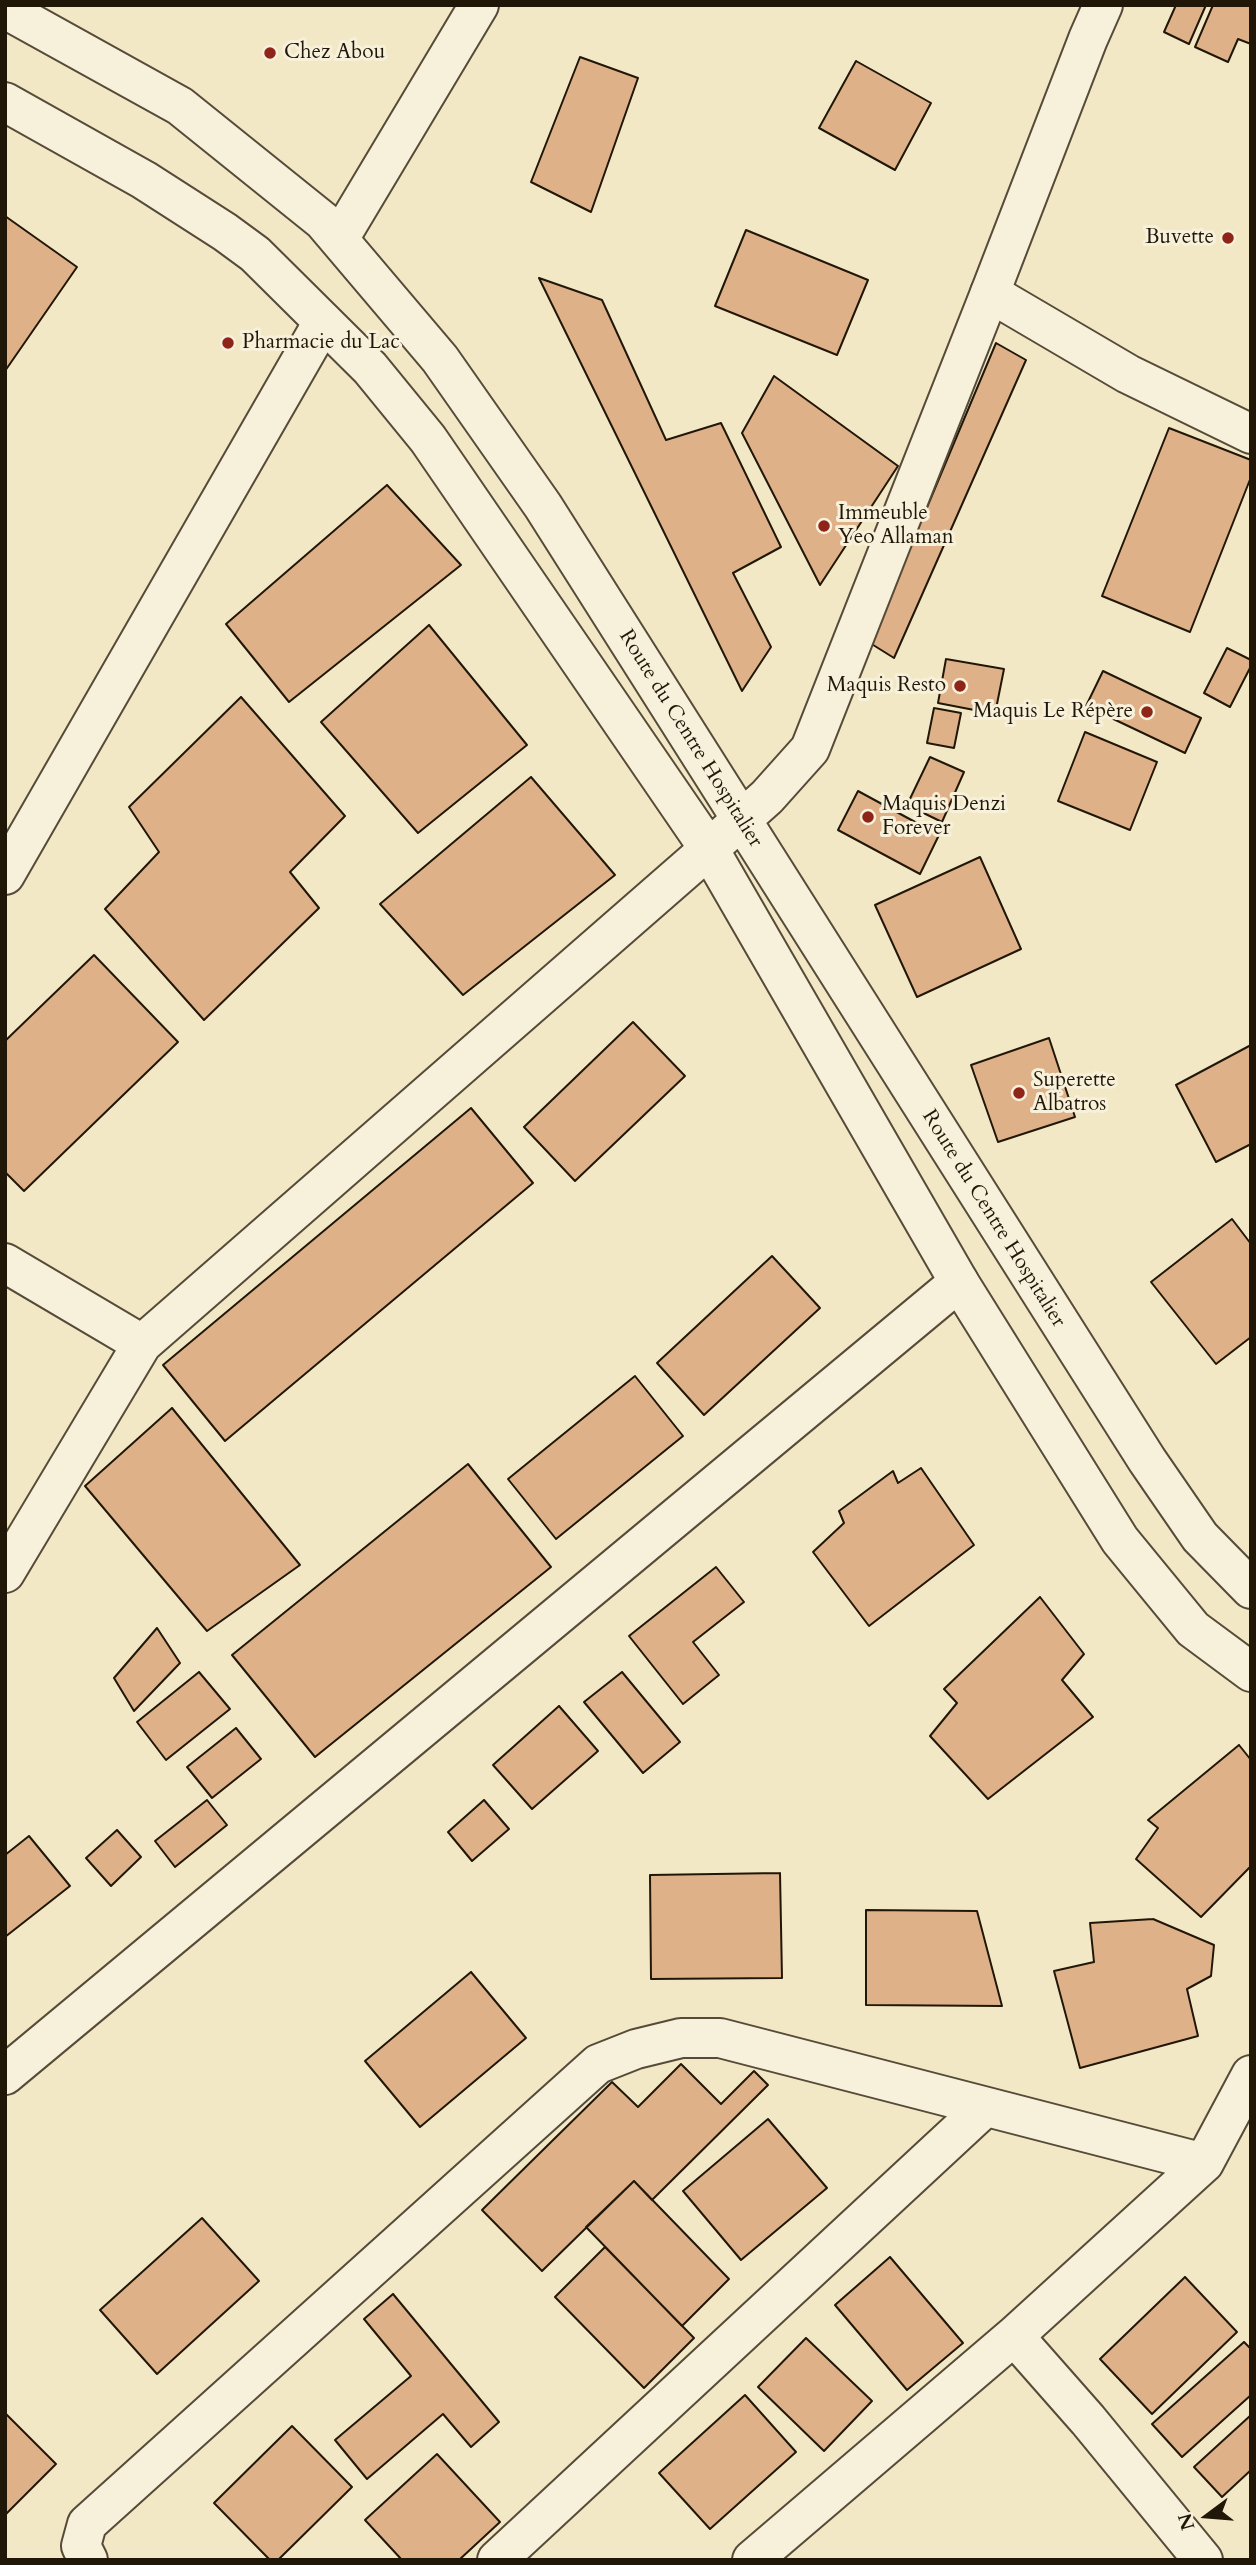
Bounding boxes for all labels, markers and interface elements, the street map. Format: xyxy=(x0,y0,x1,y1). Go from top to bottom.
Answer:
place label: Chez Abou xyxy=(284,40,385,66)
marker: Chez Abou xyxy=(262,45,278,61)
place label: Buvette xyxy=(1145,225,1214,251)
marker: Buvette xyxy=(1220,230,1236,246)
place label: Pharmacie du Lac xyxy=(242,330,400,356)
marker: Pharmacie du Lac xyxy=(220,335,236,351)
place label: Immeuble Yeo Allaman xyxy=(838,501,954,551)
marker: Immeuble Yeo Allaman xyxy=(816,518,832,534)
street label: Route du Centre Hospitalier xyxy=(613,626,767,852)
place label: Maquis Resto xyxy=(827,673,946,699)
marker: Maquis Resto xyxy=(952,678,968,694)
place label: Maquis Le Répère xyxy=(973,699,1133,725)
marker: Maquis Le Répère xyxy=(1139,704,1155,720)
place label: Maquis Denzi Forever xyxy=(882,792,1006,842)
marker: Maquis Denzi Forever xyxy=(860,809,876,825)
place label: Superette Albatros xyxy=(1033,1068,1116,1118)
marker: Superette Albatros xyxy=(1011,1085,1027,1101)
street label: Route du Centre Hospitalier xyxy=(916,1106,1070,1332)
north arrow xyxy=(1172,2481,1242,2551)
text: N xyxy=(1172,2510,1202,2533)

